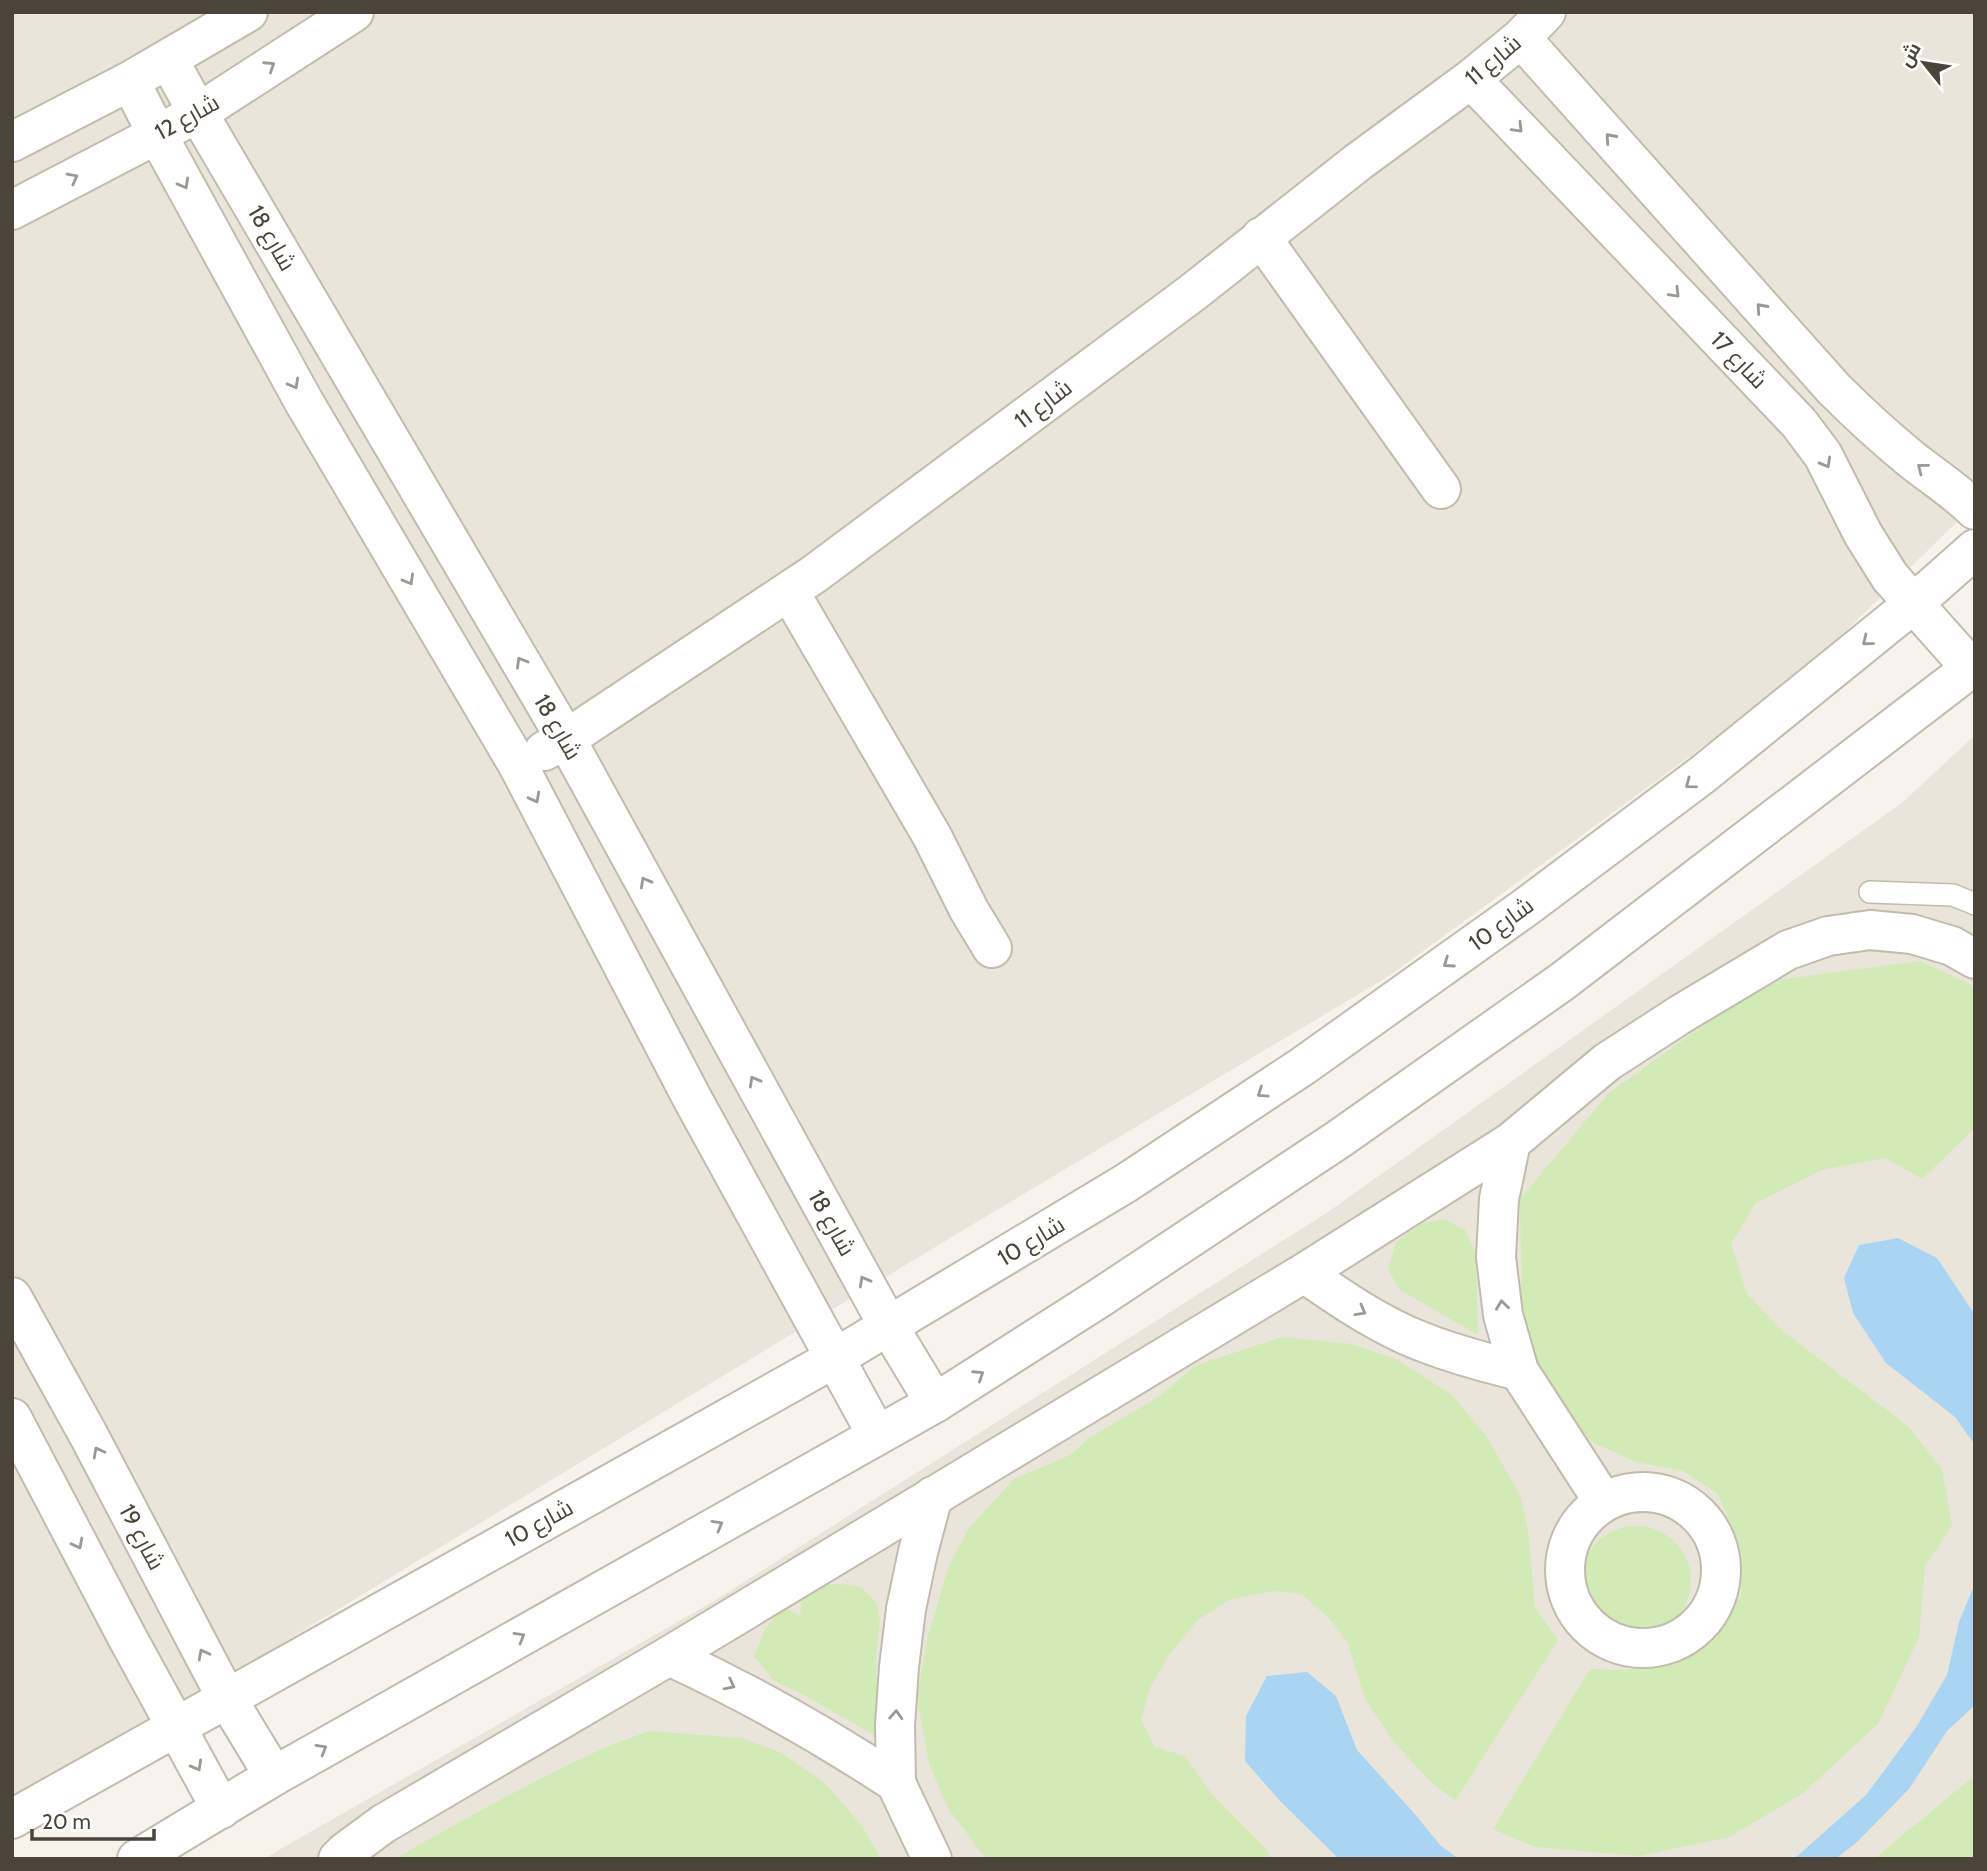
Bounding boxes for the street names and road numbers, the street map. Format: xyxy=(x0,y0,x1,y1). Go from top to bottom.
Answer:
street label: شارع 11 xyxy=(1459,28,1528,93)
street label: شارع 12 xyxy=(150,88,225,148)
street label: شارع 18 xyxy=(240,200,302,277)
street label: شارع 17 xyxy=(1704,326,1773,396)
street label: شارع 11 xyxy=(1009,373,1078,436)
street label: شارع 18 xyxy=(526,689,588,766)
street label: شارع 10 xyxy=(1463,891,1540,958)
street label: شارع 18 xyxy=(801,1185,861,1262)
street label: شارع 10 xyxy=(992,1210,1071,1274)
street label: شارع 10 xyxy=(500,1493,579,1555)
street label: شارع 19 xyxy=(111,1499,171,1576)

